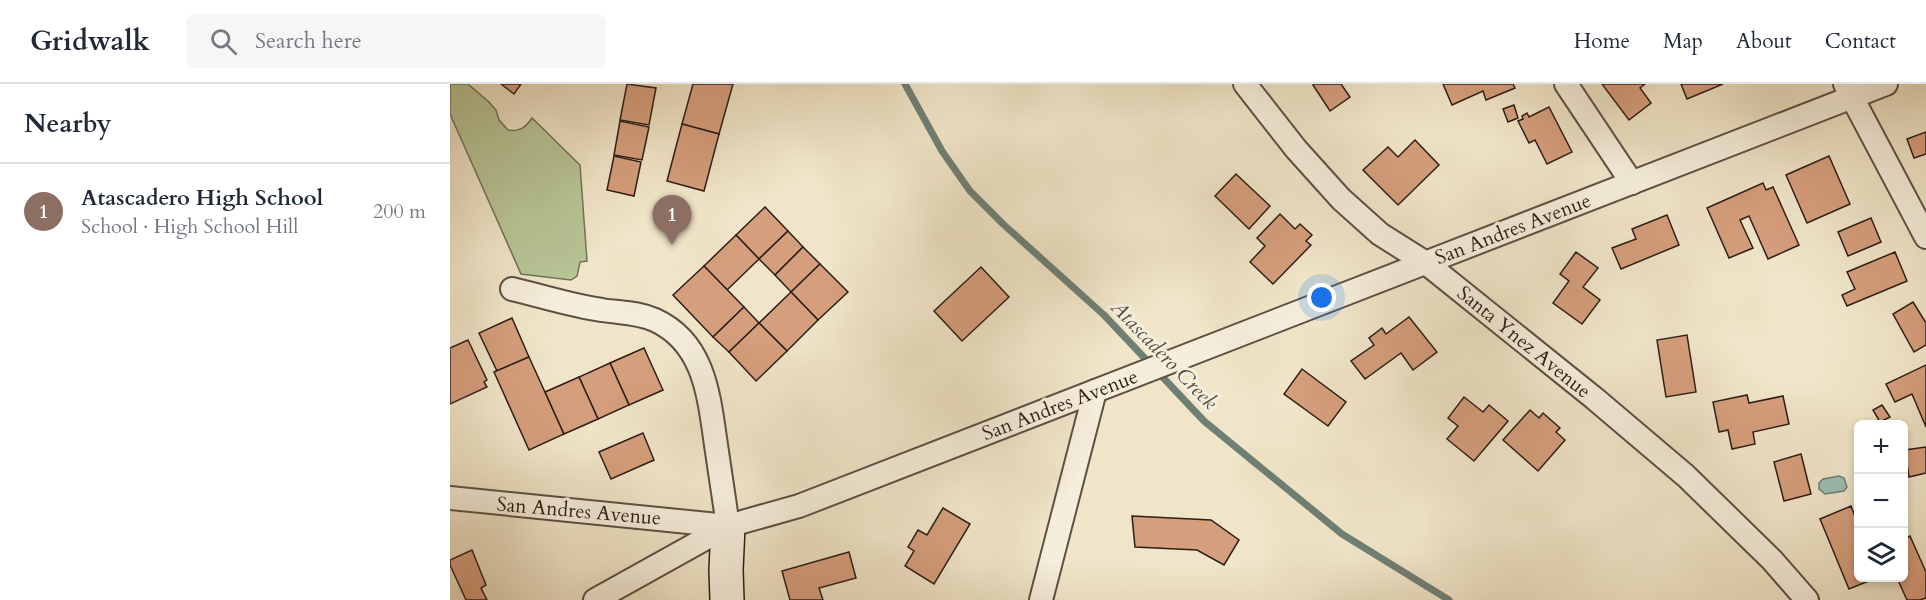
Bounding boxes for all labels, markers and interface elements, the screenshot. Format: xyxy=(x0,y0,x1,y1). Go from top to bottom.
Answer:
search box xyxy=(186,14,606,68)
text: Gridwalk xyxy=(30,22,150,60)
icon: search xyxy=(207,25,240,58)
text: Search here xyxy=(255,26,362,56)
text: Home xyxy=(1574,27,1630,56)
text: Map xyxy=(1663,27,1703,56)
text: About xyxy=(1736,27,1792,56)
text: Contact xyxy=(1825,27,1896,56)
text: Nearby xyxy=(24,106,112,141)
text: Atascadero High School xyxy=(81,183,323,213)
street label: San Andres Avenue xyxy=(1431,187,1595,271)
pin: 1 xyxy=(652,196,692,245)
text: 1 xyxy=(38,198,49,225)
text: 200 m xyxy=(373,198,426,225)
text: School · High School Hill xyxy=(81,213,298,240)
street label: Santa Ynez Avenue xyxy=(1451,280,1597,404)
your location xyxy=(1307,283,1336,312)
water label: Atascadero Creek xyxy=(1103,293,1224,417)
street label: San Andres Avenue xyxy=(978,363,1142,447)
map controls xyxy=(1854,420,1908,582)
button: + xyxy=(1854,420,1908,474)
button: − xyxy=(1854,474,1908,528)
street label: San Andres Avenue xyxy=(496,490,662,532)
button: layers xyxy=(1854,528,1908,582)

